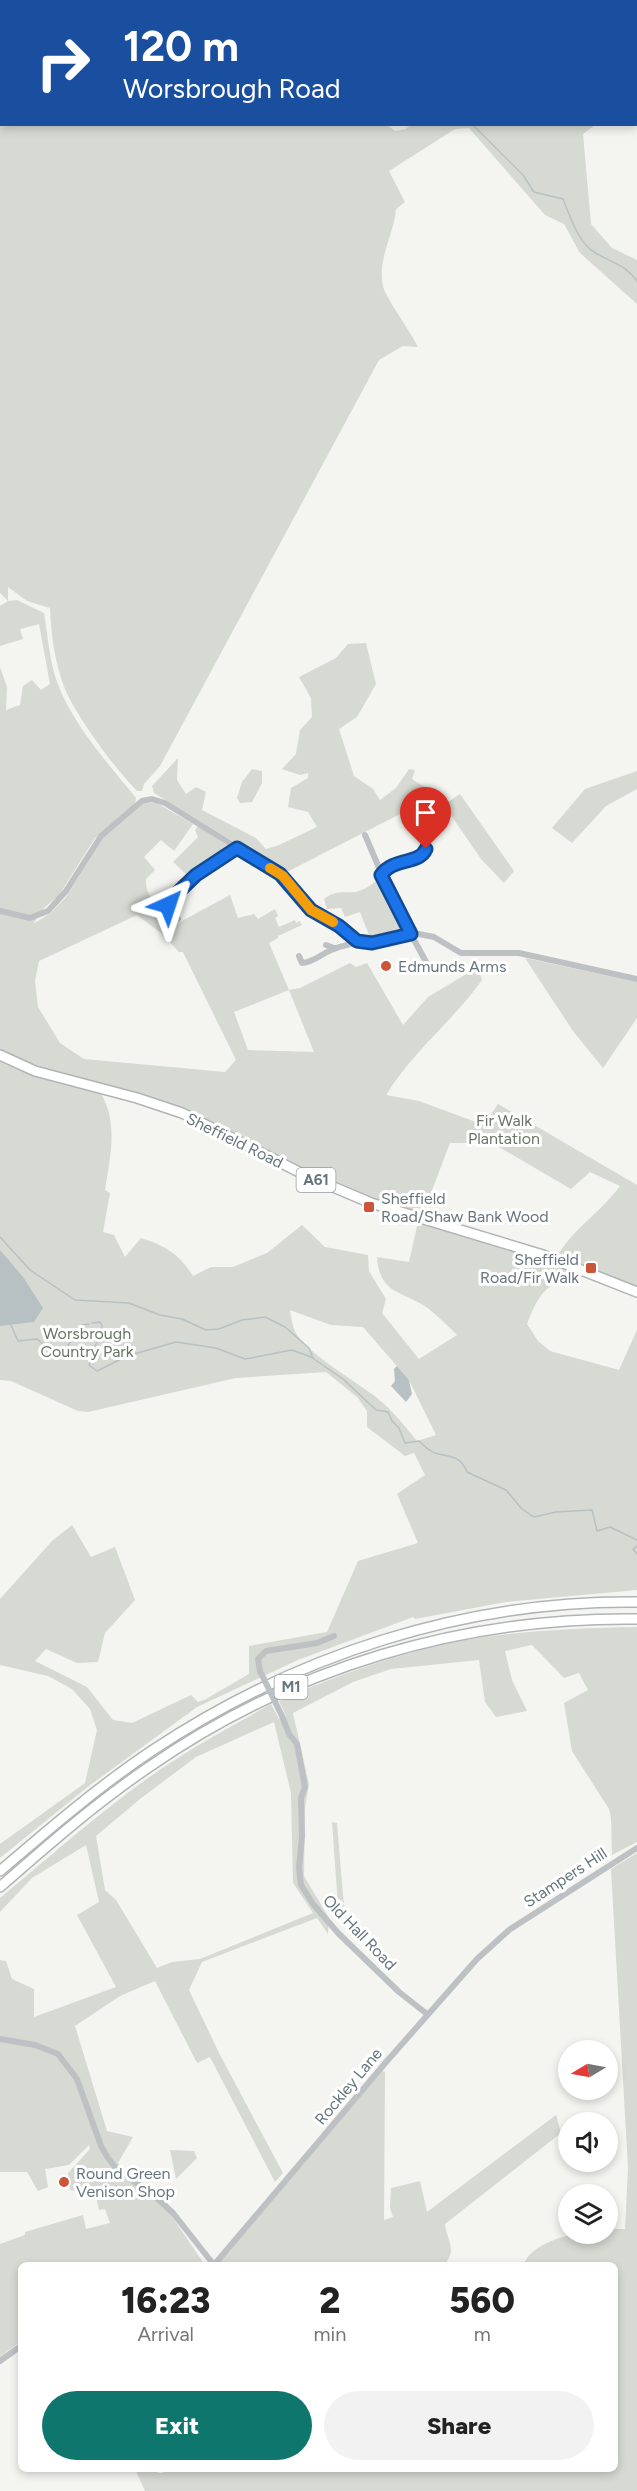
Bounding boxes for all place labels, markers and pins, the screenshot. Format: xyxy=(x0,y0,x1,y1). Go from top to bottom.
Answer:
pin xyxy=(400,787,451,849)
place label: Edmunds Arms xyxy=(398,957,506,976)
marker: Edmunds Arms xyxy=(379,959,393,973)
place label: Sheffield Road/Shaw Bank Wood xyxy=(381,1189,549,1226)
marker: Sheffield Road/Shaw Bank Wood xyxy=(362,1200,376,1214)
place label: Sheffield Road/Fir Walk xyxy=(480,1250,579,1287)
marker: Sheffield Road/Fir Walk xyxy=(584,1261,598,1275)
place label: Round Green Venison Shop xyxy=(76,2164,175,2201)
marker: Round Green Venison Shop xyxy=(57,2175,71,2189)

